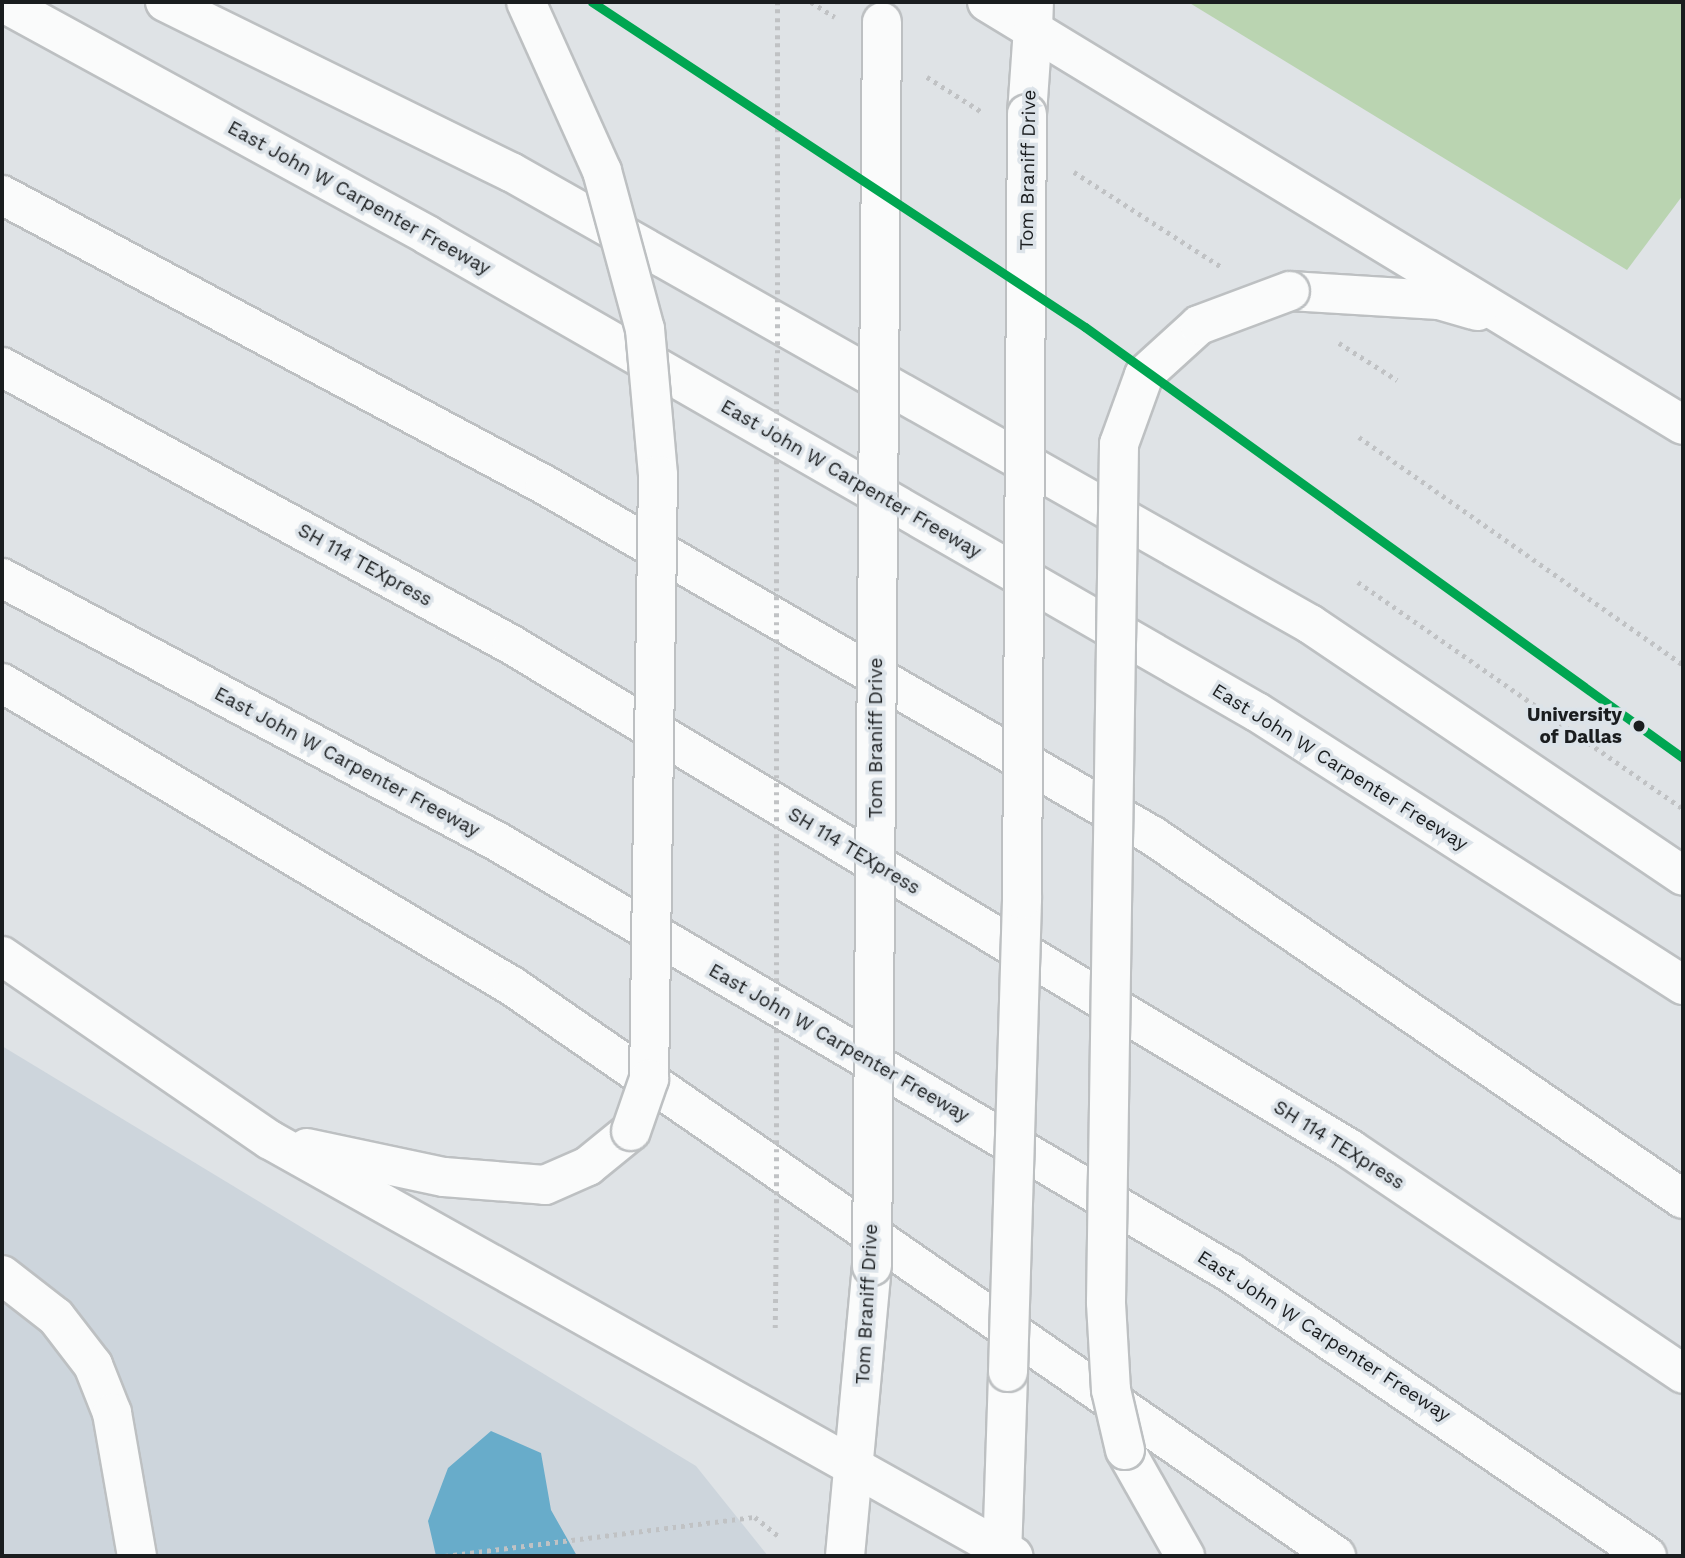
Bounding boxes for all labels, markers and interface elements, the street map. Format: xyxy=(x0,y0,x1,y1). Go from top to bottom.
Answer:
street label: Tom Braniff Drive xyxy=(1015,89,1041,251)
street label: East John W Carpenter Freeway xyxy=(223,116,495,280)
street label: East John W Carpenter Freeway xyxy=(716,394,986,564)
street label: SH 114 TEXpress xyxy=(294,518,436,612)
street label: Tom Braniff Drive xyxy=(865,657,887,819)
street label: East John W Carpenter Freeway xyxy=(1207,678,1473,856)
street label: East John W Carpenter Freeway xyxy=(210,682,484,842)
place label: University of Dallas xyxy=(1527,704,1622,748)
marker: University of Dallas xyxy=(1628,715,1650,737)
street label: SH 114 TEXpress xyxy=(784,802,924,900)
street label: East John W Carpenter Freeway xyxy=(704,958,974,1128)
street label: SH 114 TEXpress xyxy=(1269,1095,1409,1195)
street label: Tom Braniff Drive xyxy=(851,1223,883,1385)
street label: East John W Carpenter Freeway xyxy=(1192,1245,1456,1427)

